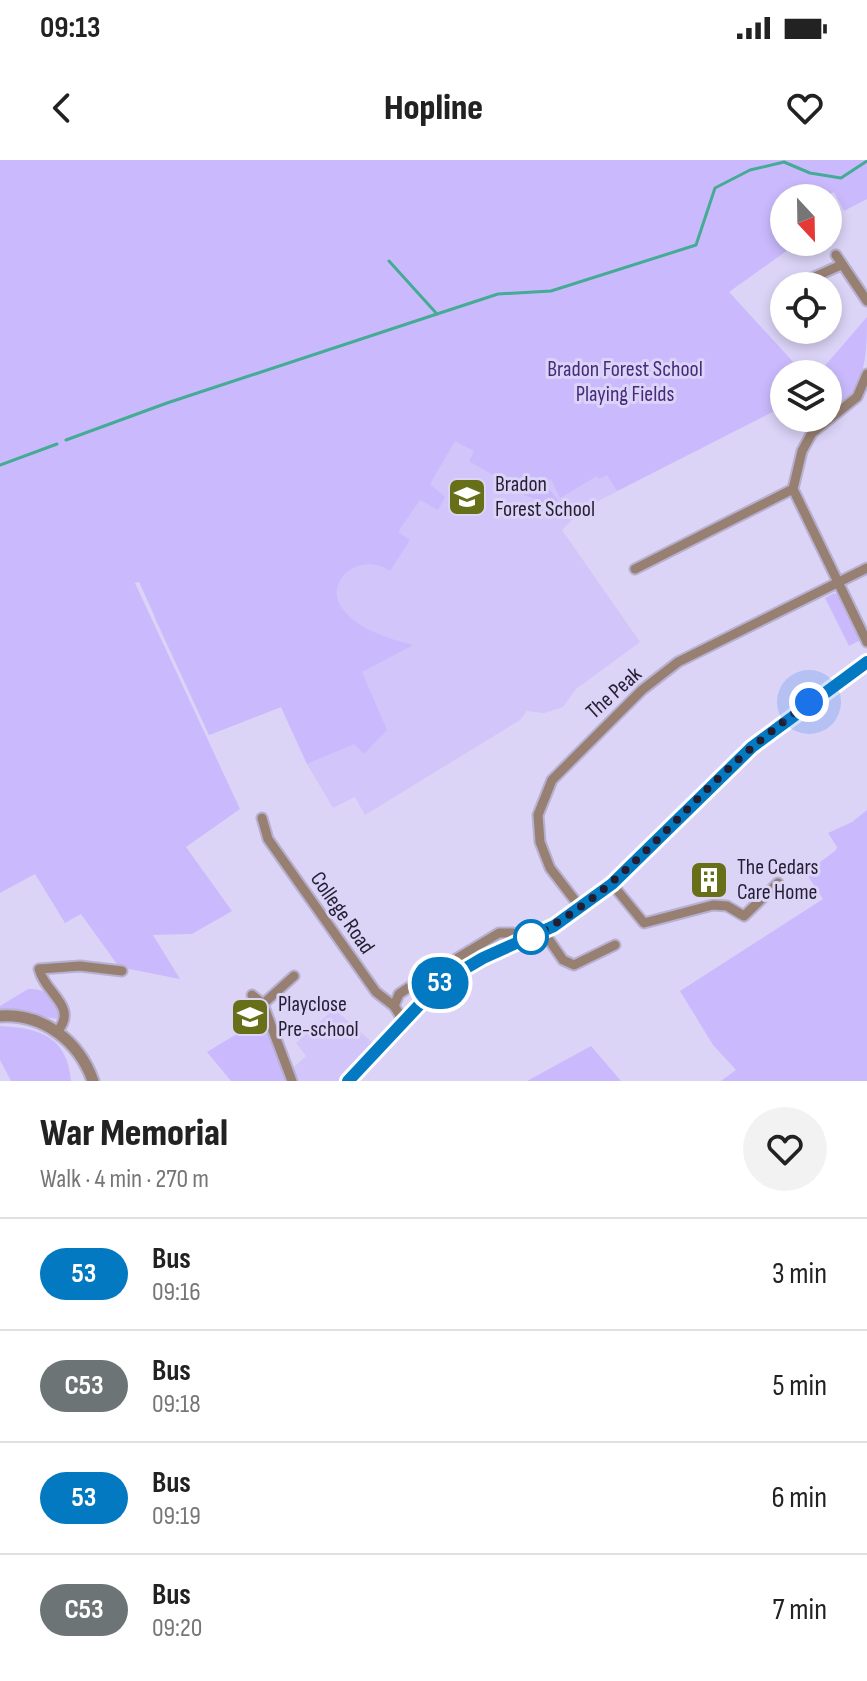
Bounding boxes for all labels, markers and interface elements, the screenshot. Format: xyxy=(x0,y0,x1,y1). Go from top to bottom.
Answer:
text: 09:13 xyxy=(40,10,100,46)
icon: back xyxy=(40,86,84,130)
icon: heart xyxy=(783,86,827,130)
text: Hopline xyxy=(384,87,483,130)
north arrow xyxy=(770,184,842,256)
map controls xyxy=(770,184,842,432)
button: locate xyxy=(770,272,842,344)
park label: Bradon Forest School Playing Fields xyxy=(547,356,703,408)
button: layers xyxy=(770,360,842,432)
place label: Bradon Forest School xyxy=(495,471,595,523)
school or university icon: Bradon Forest School xyxy=(446,476,488,518)
street label: The Peak xyxy=(581,661,648,725)
your location xyxy=(789,682,829,722)
place label: The Cedars Care Home xyxy=(737,854,818,906)
building icon: The Cedars Care Home xyxy=(688,859,730,901)
street label: College Road xyxy=(304,867,380,959)
unlabelled marker xyxy=(514,920,548,954)
line badge: 53 xyxy=(404,957,476,1009)
text: 53 xyxy=(428,966,452,999)
place label: Playclose Pre-school xyxy=(278,991,359,1043)
school or university icon: Playclose Pre-school xyxy=(229,996,271,1038)
button: heart xyxy=(743,1107,827,1191)
text: War Memorial xyxy=(40,1111,228,1156)
text: Walk · 4 min · 270 m xyxy=(40,1164,209,1195)
text: Bus xyxy=(152,1241,191,1277)
text: 3 min xyxy=(772,1256,827,1292)
text: 53 xyxy=(72,1257,96,1290)
text: 09:16 xyxy=(152,1277,201,1308)
text: Bus xyxy=(152,1353,191,1389)
text: 5 min xyxy=(773,1368,827,1404)
text: C53 xyxy=(64,1369,104,1402)
text: 09:18 xyxy=(152,1389,201,1420)
text: Bus xyxy=(152,1465,191,1501)
text: 6 min xyxy=(771,1480,827,1516)
text: 53 xyxy=(72,1481,96,1514)
text: 09:19 xyxy=(152,1501,201,1532)
text: Bus xyxy=(152,1577,191,1613)
text: 7 min xyxy=(773,1592,827,1628)
text: C53 xyxy=(64,1593,104,1626)
text: 09:20 xyxy=(152,1613,202,1644)

